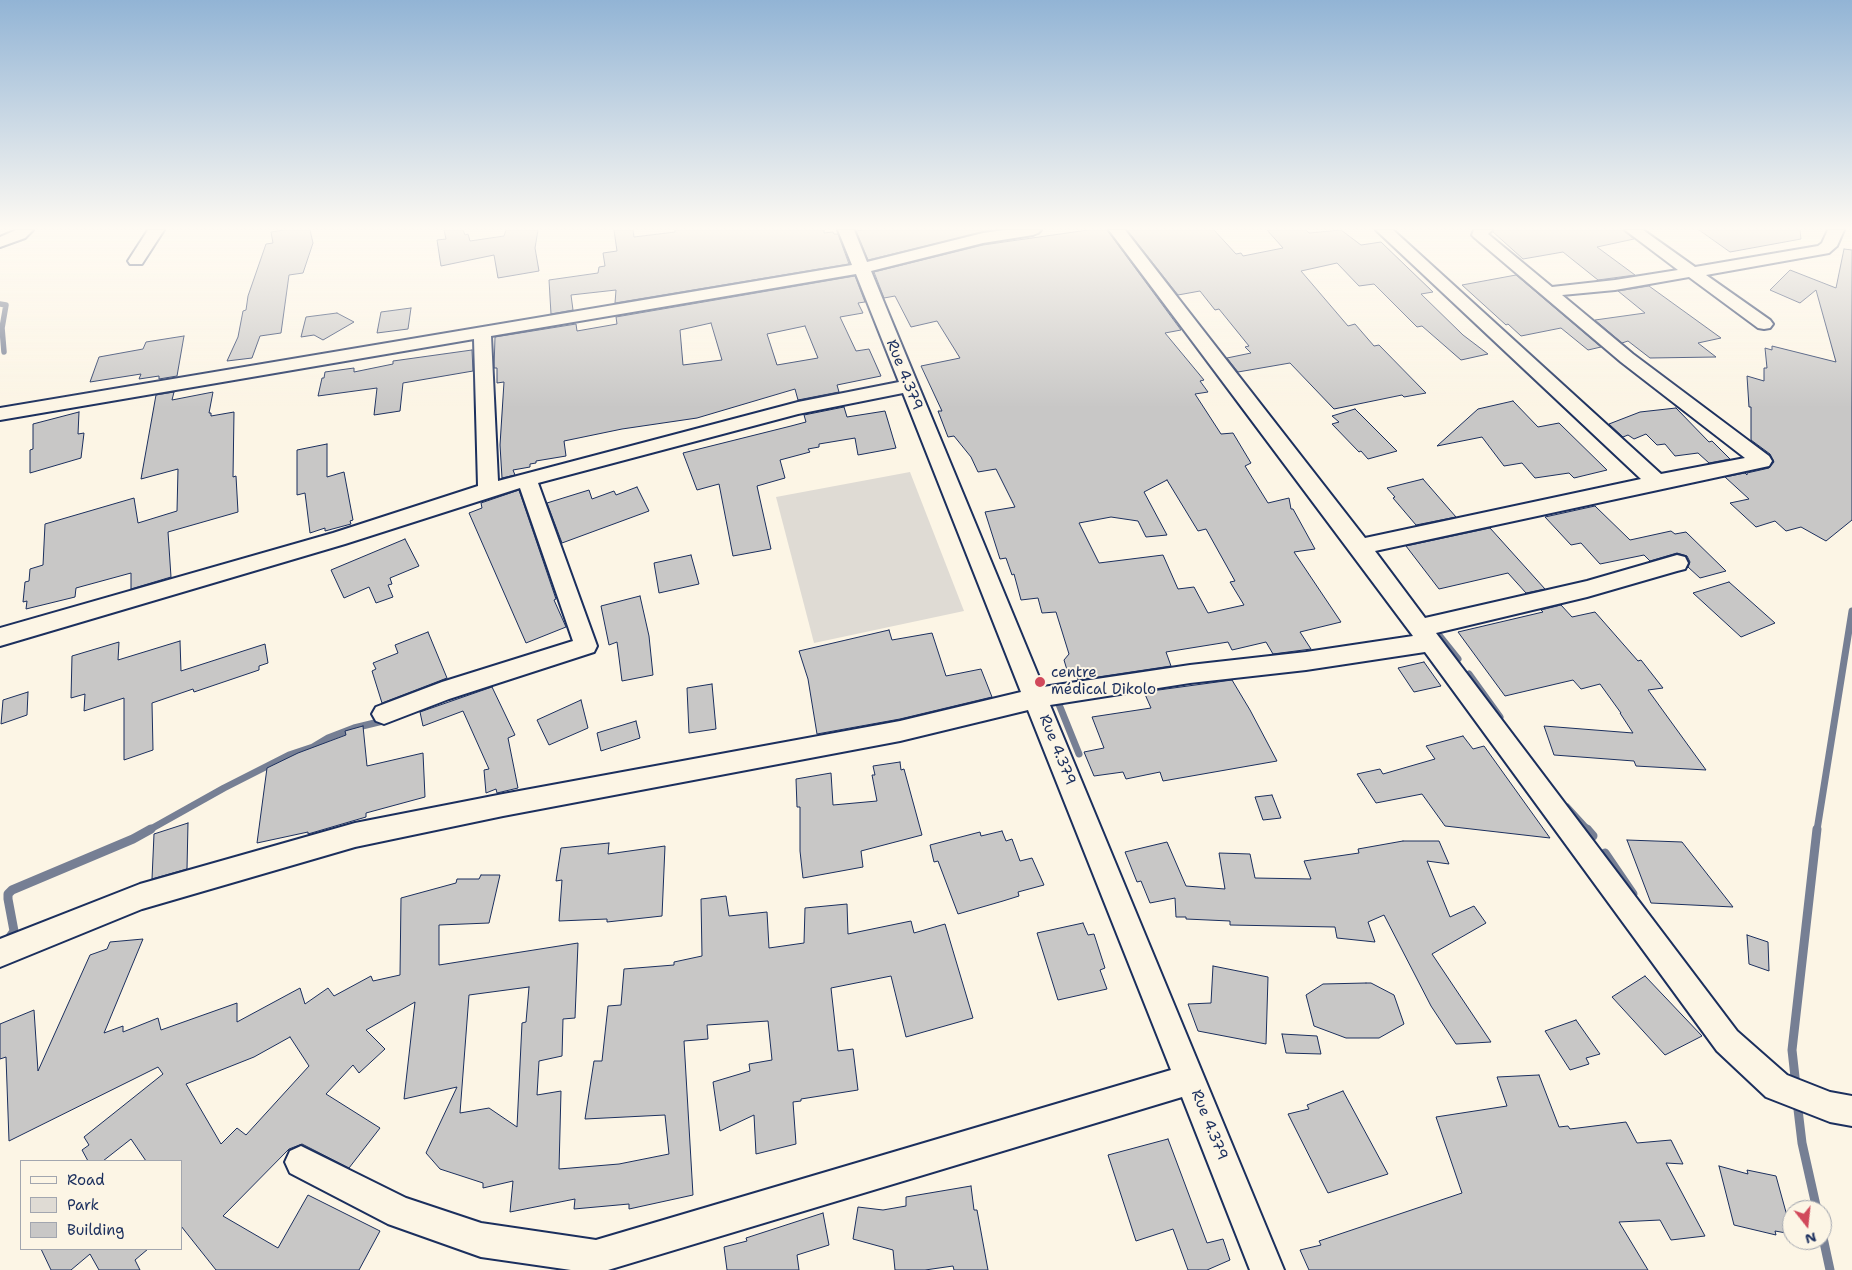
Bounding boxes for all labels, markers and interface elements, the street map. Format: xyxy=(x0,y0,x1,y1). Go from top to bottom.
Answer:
street label: Rue 4.379 xyxy=(882,337,926,413)
place label: centre médical Dikolo xyxy=(1051,664,1156,699)
marker: centre médical Dikolo xyxy=(1033,675,1047,689)
street label: Rue 4.379 xyxy=(1035,712,1079,788)
street label: Rue 4.379 xyxy=(1187,1087,1231,1163)
legend xyxy=(20,1160,182,1250)
text: Road xyxy=(67,1170,105,1190)
text: Park xyxy=(67,1195,99,1215)
north arrow xyxy=(1782,1200,1832,1250)
text: Building xyxy=(67,1220,124,1240)
text: N xyxy=(1803,1228,1819,1249)

